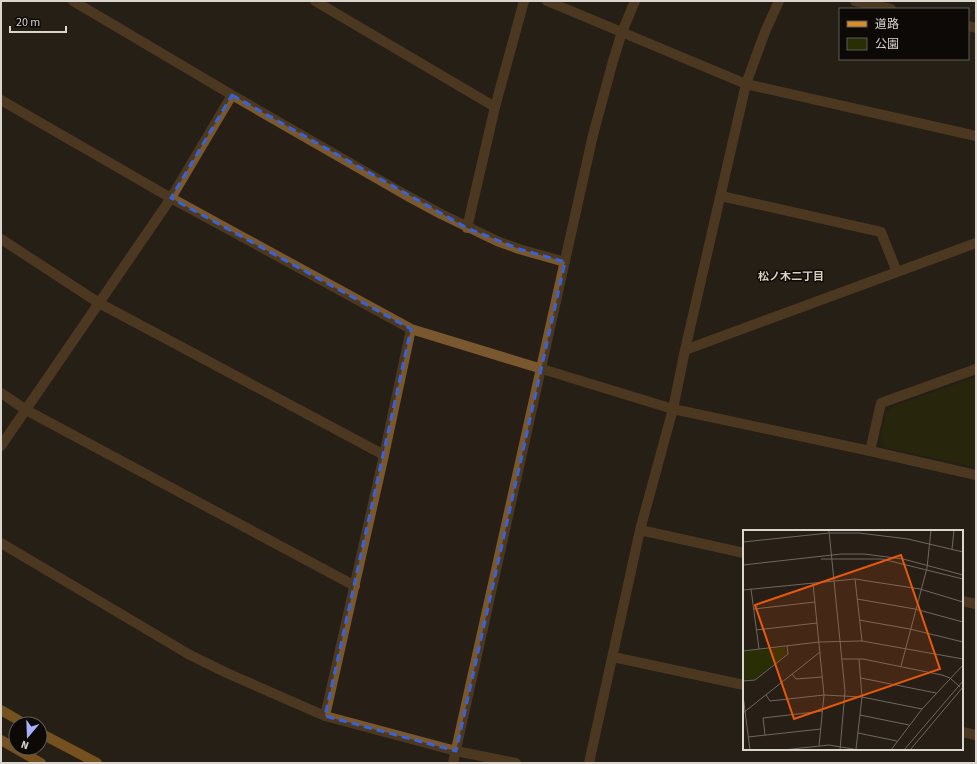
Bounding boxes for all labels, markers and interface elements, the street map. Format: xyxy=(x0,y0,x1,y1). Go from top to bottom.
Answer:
scale bar xyxy=(10,8,66,34)
legend xyxy=(839,8,969,60)
text: 20 m xyxy=(16,14,40,31)
text: 道路 xyxy=(875,16,899,33)
text: 公園 xyxy=(875,36,899,53)
district label: 松ノ木二丁目 xyxy=(758,269,824,284)
inset map xyxy=(743,530,963,750)
north arrow xyxy=(8,716,48,756)
text: N xyxy=(19,737,31,753)

